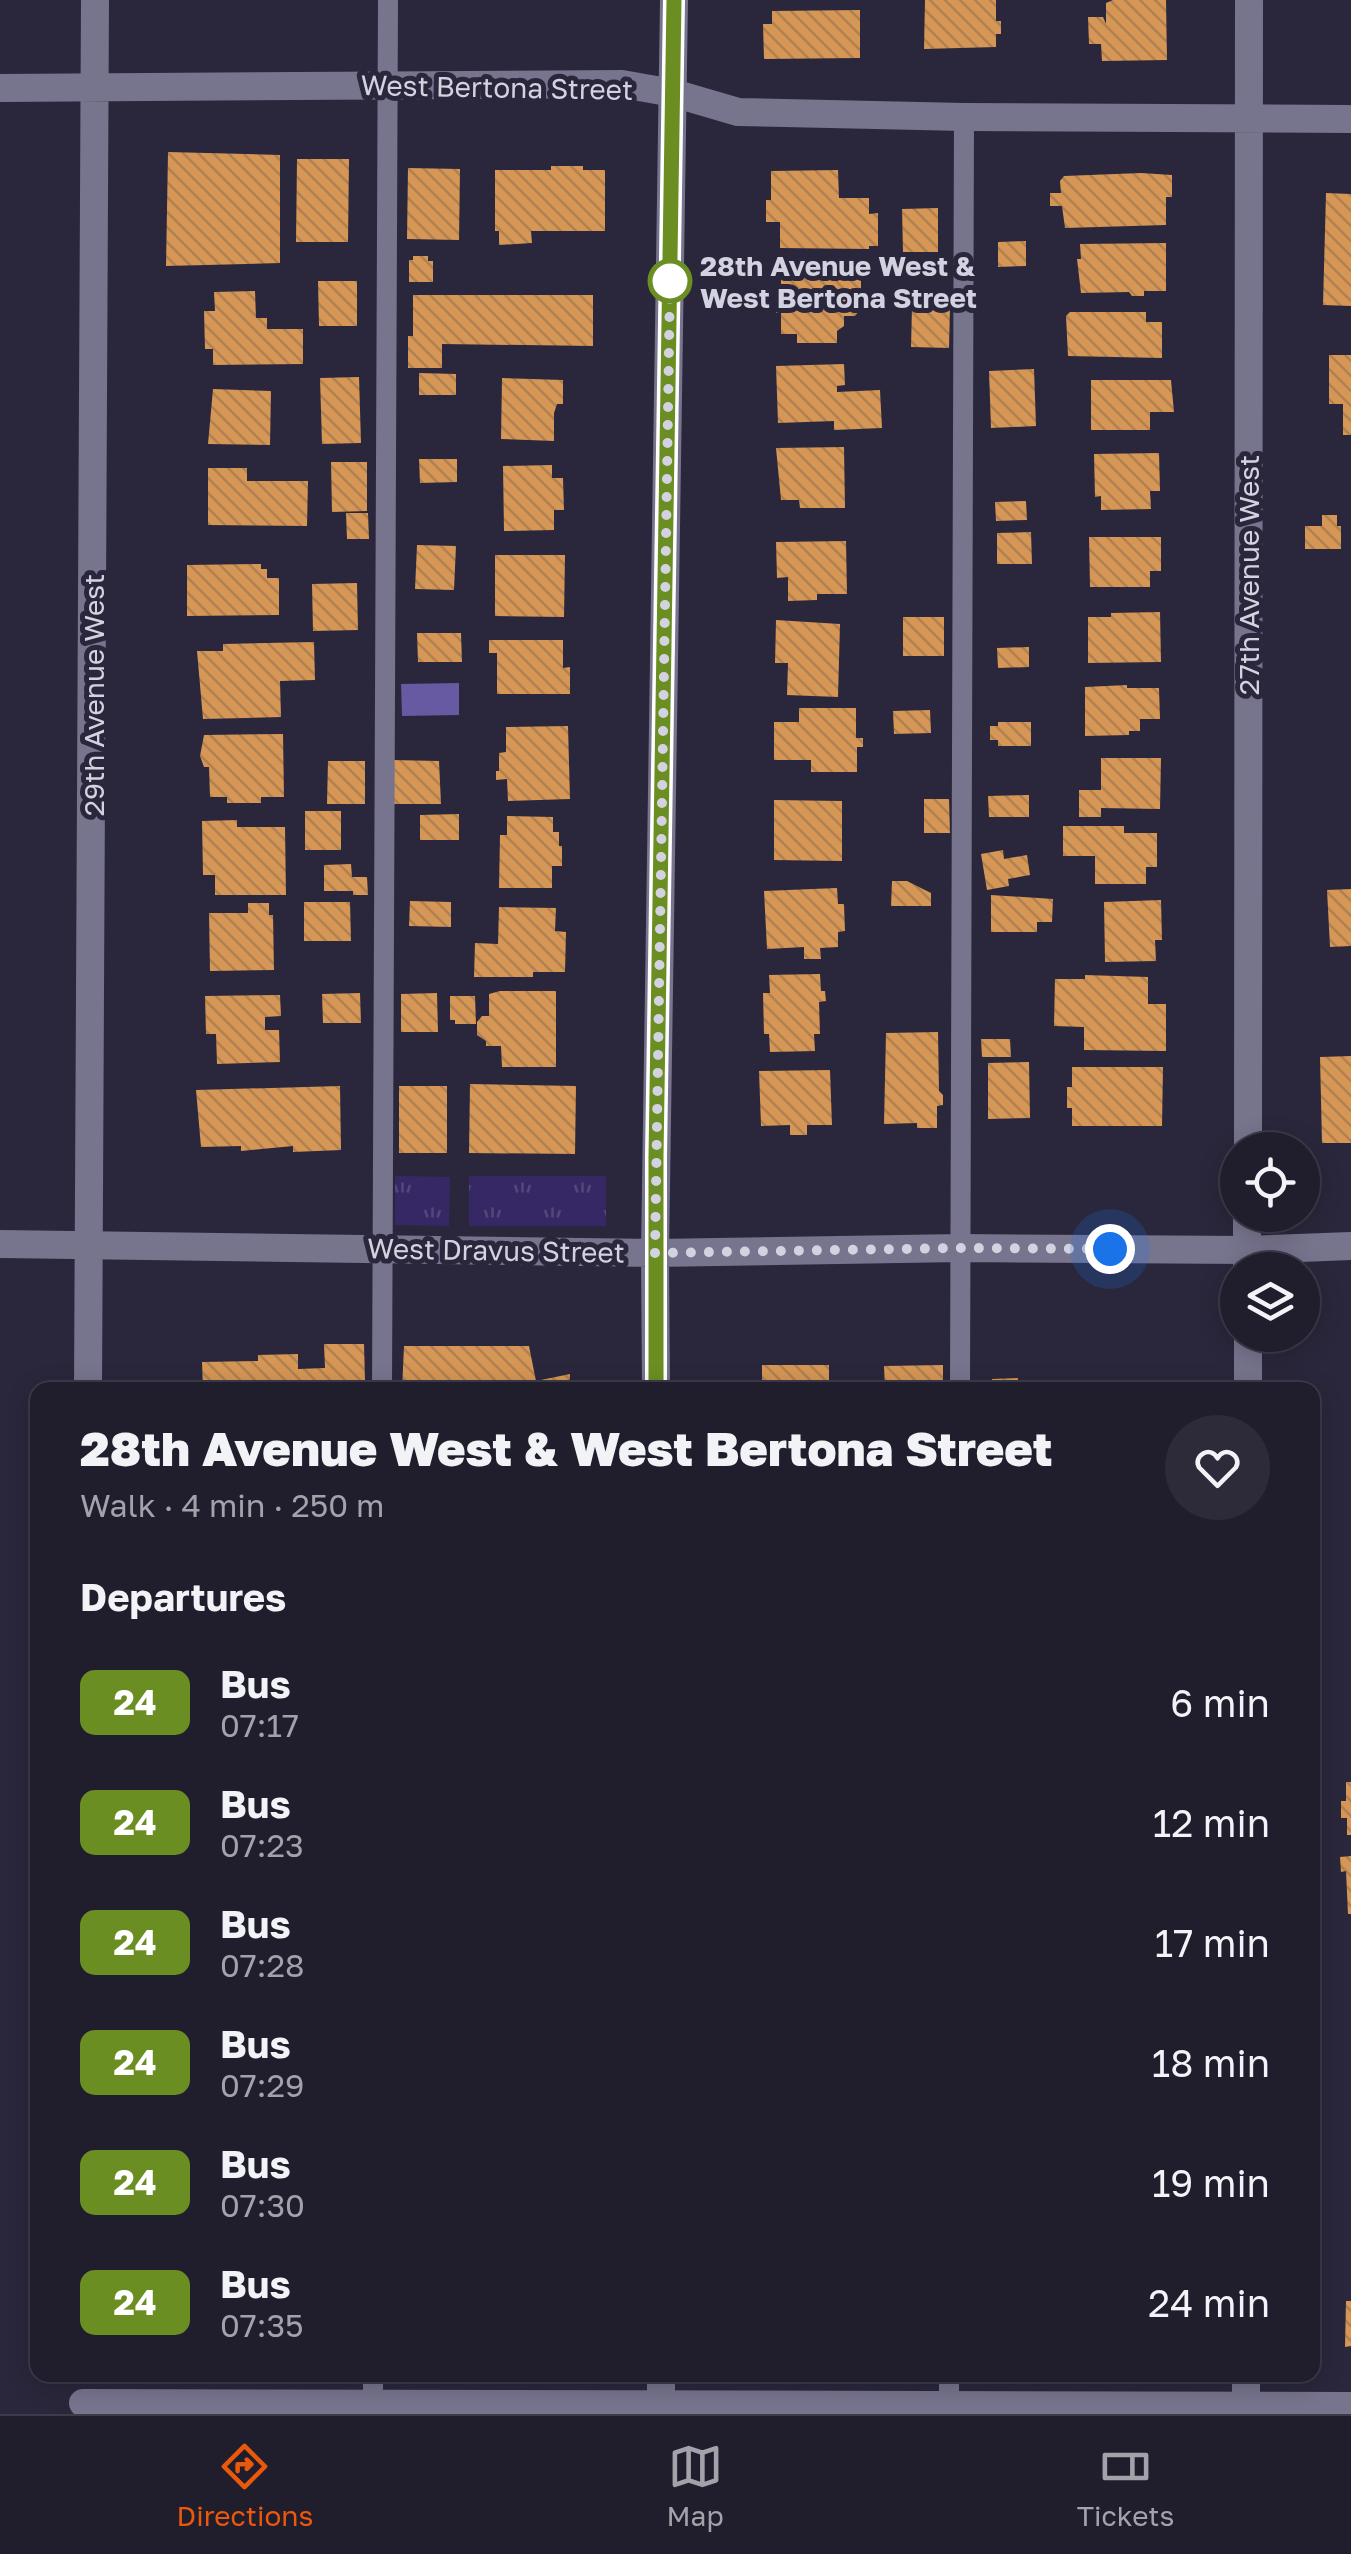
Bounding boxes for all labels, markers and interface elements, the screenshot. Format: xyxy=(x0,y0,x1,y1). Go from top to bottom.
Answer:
street label: West Bertona Street xyxy=(361,68,633,106)
place label: 28th Avenue West & West Bertona Street xyxy=(700,249,977,314)
marker: 28th Avenue West & West Bertona Street xyxy=(649,260,691,302)
street label: 27th Avenue West xyxy=(1232,455,1265,695)
street label: 29th Avenue West xyxy=(77,574,110,816)
map controls xyxy=(1220,1132,1320,1352)
button: locate xyxy=(1220,1132,1320,1232)
your location xyxy=(1085,1224,1135,1274)
street label: West Dravus Street xyxy=(367,1231,625,1269)
button: layers xyxy=(1220,1252,1320,1352)
button: heart xyxy=(1165,1415,1270,1520)
text: 28th Avenue West & West Bertona Street xyxy=(80,1419,1052,1477)
text: Walk · 4 min · 250 m xyxy=(80,1486,384,1524)
text: Departures xyxy=(80,1574,286,1619)
text: Bus xyxy=(220,1661,291,1706)
text: 6 min xyxy=(1170,1680,1270,1725)
text: 24 xyxy=(113,1681,157,1723)
text: 07:17 xyxy=(220,1706,299,1744)
text: Bus xyxy=(220,1781,291,1826)
text: 12 min xyxy=(1153,1800,1270,1845)
text: 24 xyxy=(113,1801,157,1843)
text: 07:23 xyxy=(220,1826,304,1864)
text: Bus xyxy=(220,1901,291,1946)
text: 17 min xyxy=(1155,1920,1270,1965)
text: 24 xyxy=(113,1921,157,1963)
text: 07:28 xyxy=(220,1946,304,1984)
text: Bus xyxy=(220,2021,291,2066)
text: 18 min xyxy=(1152,2040,1270,2085)
text: 24 xyxy=(113,2041,157,2083)
text: 07:29 xyxy=(220,2066,304,2104)
text: Bus xyxy=(220,2141,291,2186)
text: 19 min xyxy=(1152,2160,1270,2205)
text: 24 xyxy=(113,2161,157,2203)
text: 07:30 xyxy=(220,2186,305,2224)
text: Bus xyxy=(220,2261,291,2306)
text: 24 min xyxy=(1148,2280,1270,2325)
text: 24 xyxy=(113,2281,157,2323)
text: 07:35 xyxy=(220,2306,304,2344)
tab: Directions xyxy=(177,2439,313,2532)
tab: Map xyxy=(667,2439,724,2532)
tab: Tickets xyxy=(1077,2439,1174,2532)

